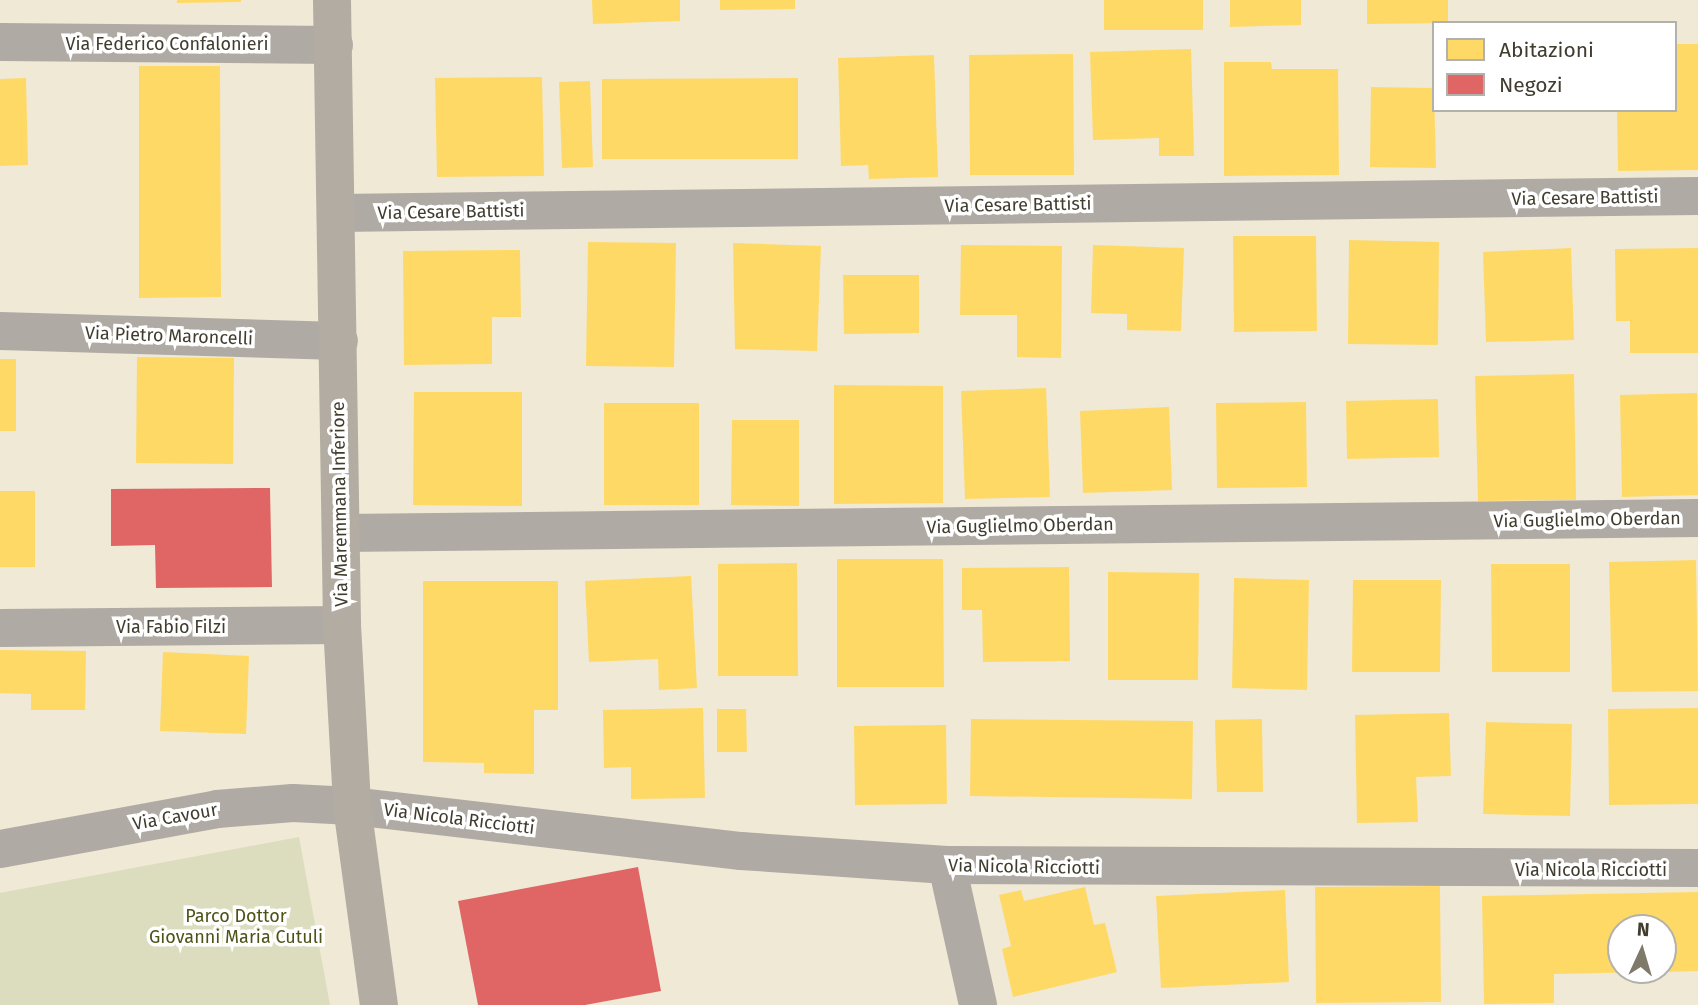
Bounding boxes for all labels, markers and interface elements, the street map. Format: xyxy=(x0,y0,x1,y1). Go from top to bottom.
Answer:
legend xyxy=(1432,21,1677,112)
street label: Via Federico Confalonieri xyxy=(66,33,268,55)
text: Abitazioni xyxy=(1499,37,1594,63)
text: Negozi xyxy=(1499,72,1563,98)
street label: Via Cesare Battisti xyxy=(1511,186,1659,210)
street label: Via Cesare Battisti xyxy=(944,193,1092,217)
street label: Via Cesare Battisti xyxy=(377,200,525,224)
street label: Via Pietro Maroncelli xyxy=(85,322,253,350)
street label: Via Maremmana Inferiore xyxy=(327,401,353,607)
street label: Via Guglielmo Oberdan xyxy=(1493,508,1681,532)
street label: Via Guglielmo Oberdan xyxy=(926,514,1114,538)
street label: Via Fabio Filzi xyxy=(116,616,226,638)
street label: Via Cavour xyxy=(131,799,219,835)
street label: Via Nicola Ricciotti xyxy=(382,799,536,839)
street label: Via Nicola Ricciotti xyxy=(948,855,1100,879)
street label: Via Nicola Ricciotti xyxy=(1515,859,1667,881)
park label: Parco Dottor Giovanni Maria Cutuli xyxy=(149,906,323,948)
north arrow xyxy=(1607,914,1677,984)
text: N xyxy=(1636,918,1650,941)

